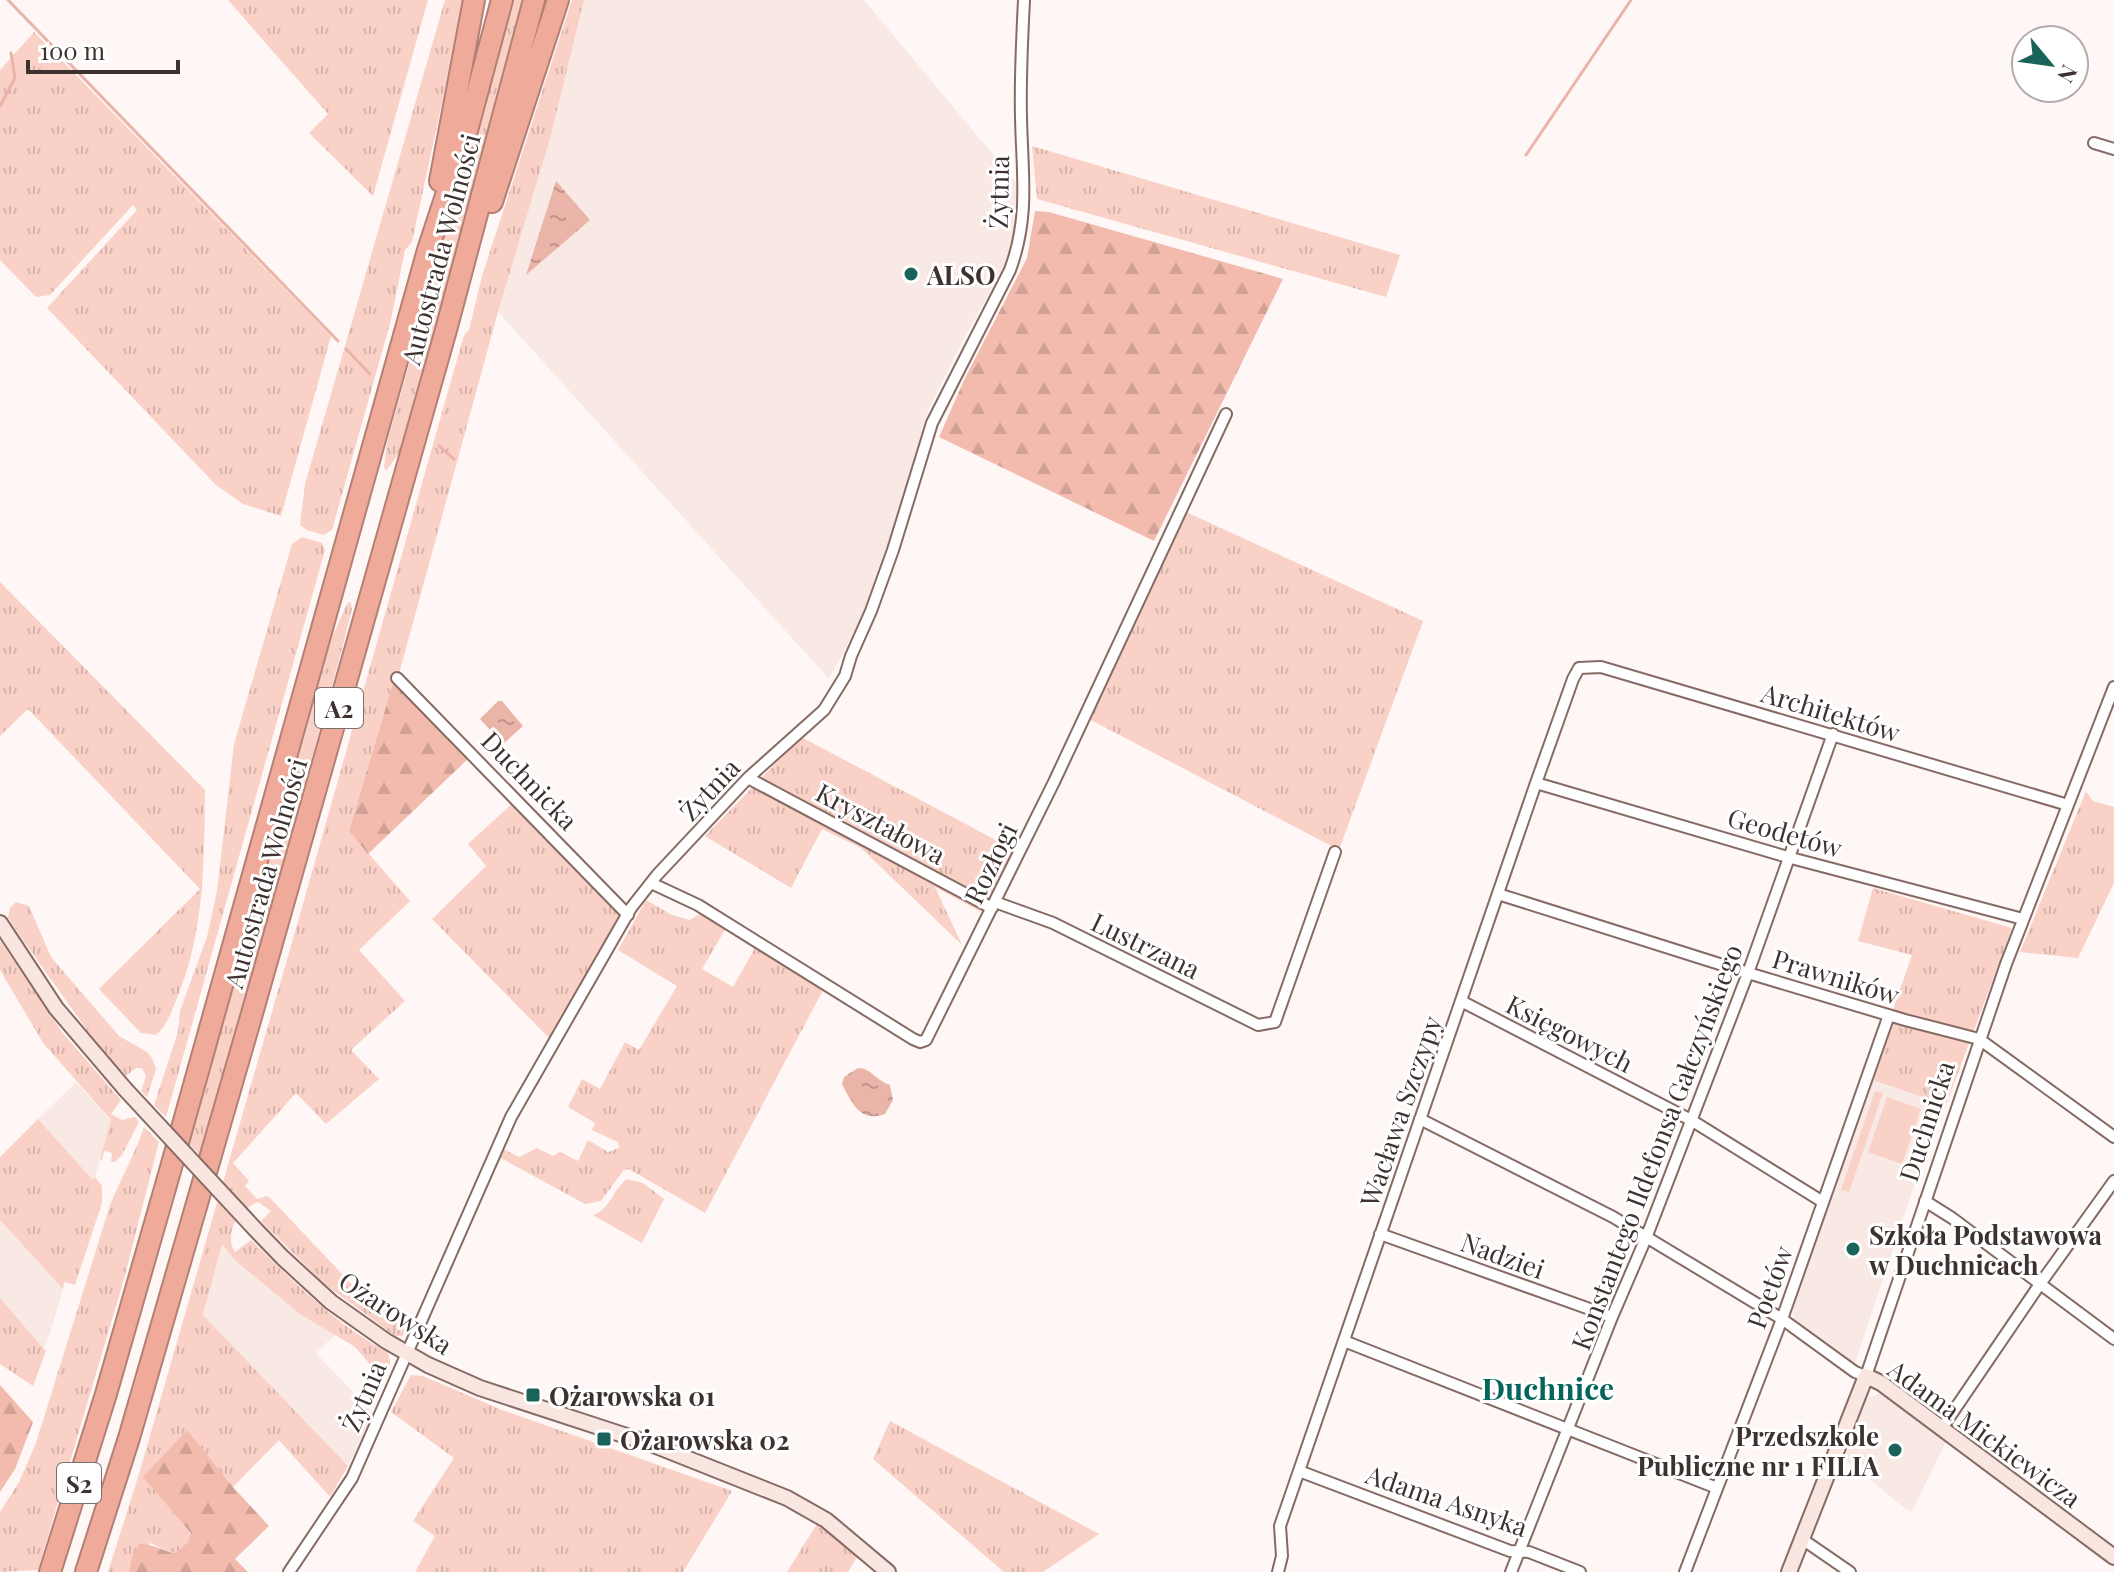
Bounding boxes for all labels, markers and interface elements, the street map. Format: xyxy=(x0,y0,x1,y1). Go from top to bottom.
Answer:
scale bar xyxy=(28,24,178,74)
north arrow xyxy=(2010,24,2090,104)
text: 100 m xyxy=(40,34,105,66)
text: N xyxy=(2051,60,2085,88)
street label: Autostrada Wolności xyxy=(392,129,488,369)
street label: Żytnia xyxy=(980,155,1016,229)
place label: ALSO xyxy=(926,257,996,292)
marker: ALSO xyxy=(902,265,920,283)
street label: Architektów xyxy=(1757,674,1904,750)
road number: A2 xyxy=(315,688,363,728)
street label: Duchnicka xyxy=(474,723,586,837)
street label: Żytnia xyxy=(671,750,747,828)
street label: Autostrada Wolności xyxy=(215,754,315,993)
street label: Kryształowa xyxy=(810,774,952,872)
street label: Geodetów xyxy=(1724,799,1846,865)
street label: Rozłogi xyxy=(955,816,1025,909)
street label: Lustrzana xyxy=(1086,904,1206,986)
street label: Konstantego Ildefonsa Gałczyńskiego xyxy=(1562,939,1750,1355)
street label: Prawników xyxy=(1769,940,1903,1012)
street label: Księgowych xyxy=(1501,986,1639,1080)
street label: Wacława Szczypy xyxy=(1351,1011,1449,1212)
street label: Duchnicka xyxy=(1890,1056,1962,1186)
place label: Szkoła Podstawowa w Duchnicach xyxy=(1868,1217,2102,1282)
street label: Nadziei xyxy=(1456,1224,1550,1286)
marker: Szkoła Podstawowa w Duchnicach xyxy=(1844,1240,1862,1258)
street label: Poetów xyxy=(1738,1241,1800,1333)
street label: Ożarowska xyxy=(333,1262,459,1362)
street label: Adama Mickiewicza xyxy=(1881,1351,2088,1515)
street label: Żytnia xyxy=(333,1355,393,1437)
district label: Duchnice xyxy=(1482,1368,1614,1408)
place label: Ożarowska 01 xyxy=(549,1378,715,1413)
marker: Ożarowska 01 xyxy=(524,1386,542,1404)
place label: Przedszkole Publiczne nr 1 FILIA xyxy=(1637,1418,1880,1483)
place label: Ożarowska 02 xyxy=(620,1422,790,1457)
marker: Ożarowska 02 xyxy=(595,1430,613,1448)
marker: Przedszkole Publiczne nr 1 FILIA xyxy=(1886,1441,1904,1459)
street label: Adama Asnyka xyxy=(1361,1456,1532,1544)
road number: S2 xyxy=(57,1463,101,1503)

